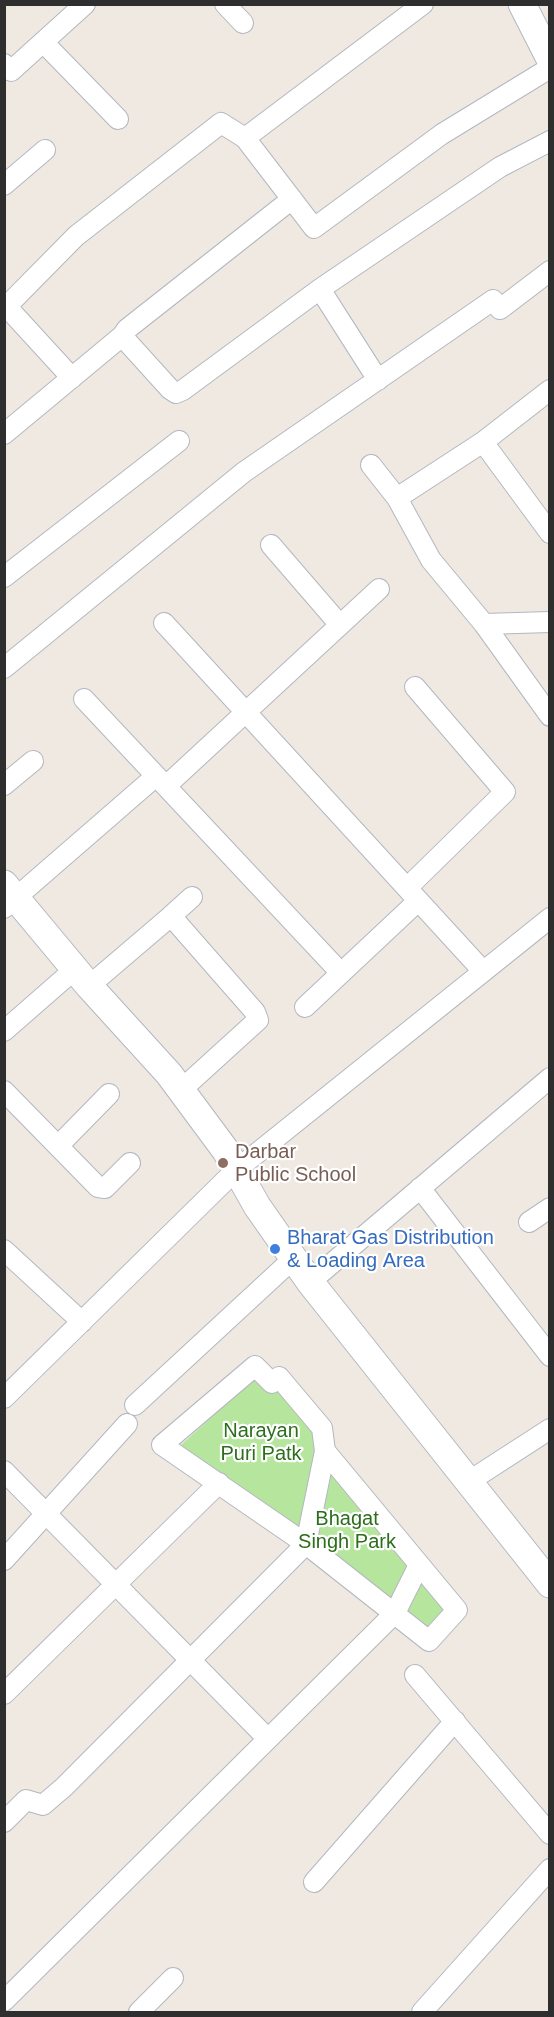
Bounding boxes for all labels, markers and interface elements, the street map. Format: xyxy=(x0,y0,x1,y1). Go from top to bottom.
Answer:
place label: Darbar Public School xyxy=(235,1140,356,1187)
marker: Darbar Public School xyxy=(216,1156,230,1170)
place label: Bharat Gas Distribution & Loading Area xyxy=(287,1226,494,1273)
marker: Bharat Gas Distribution & Loading Area xyxy=(268,1242,282,1256)
park label: Narayan Puri Patk xyxy=(220,1419,302,1466)
park label: Bhagat Singh Park xyxy=(298,1507,396,1554)

